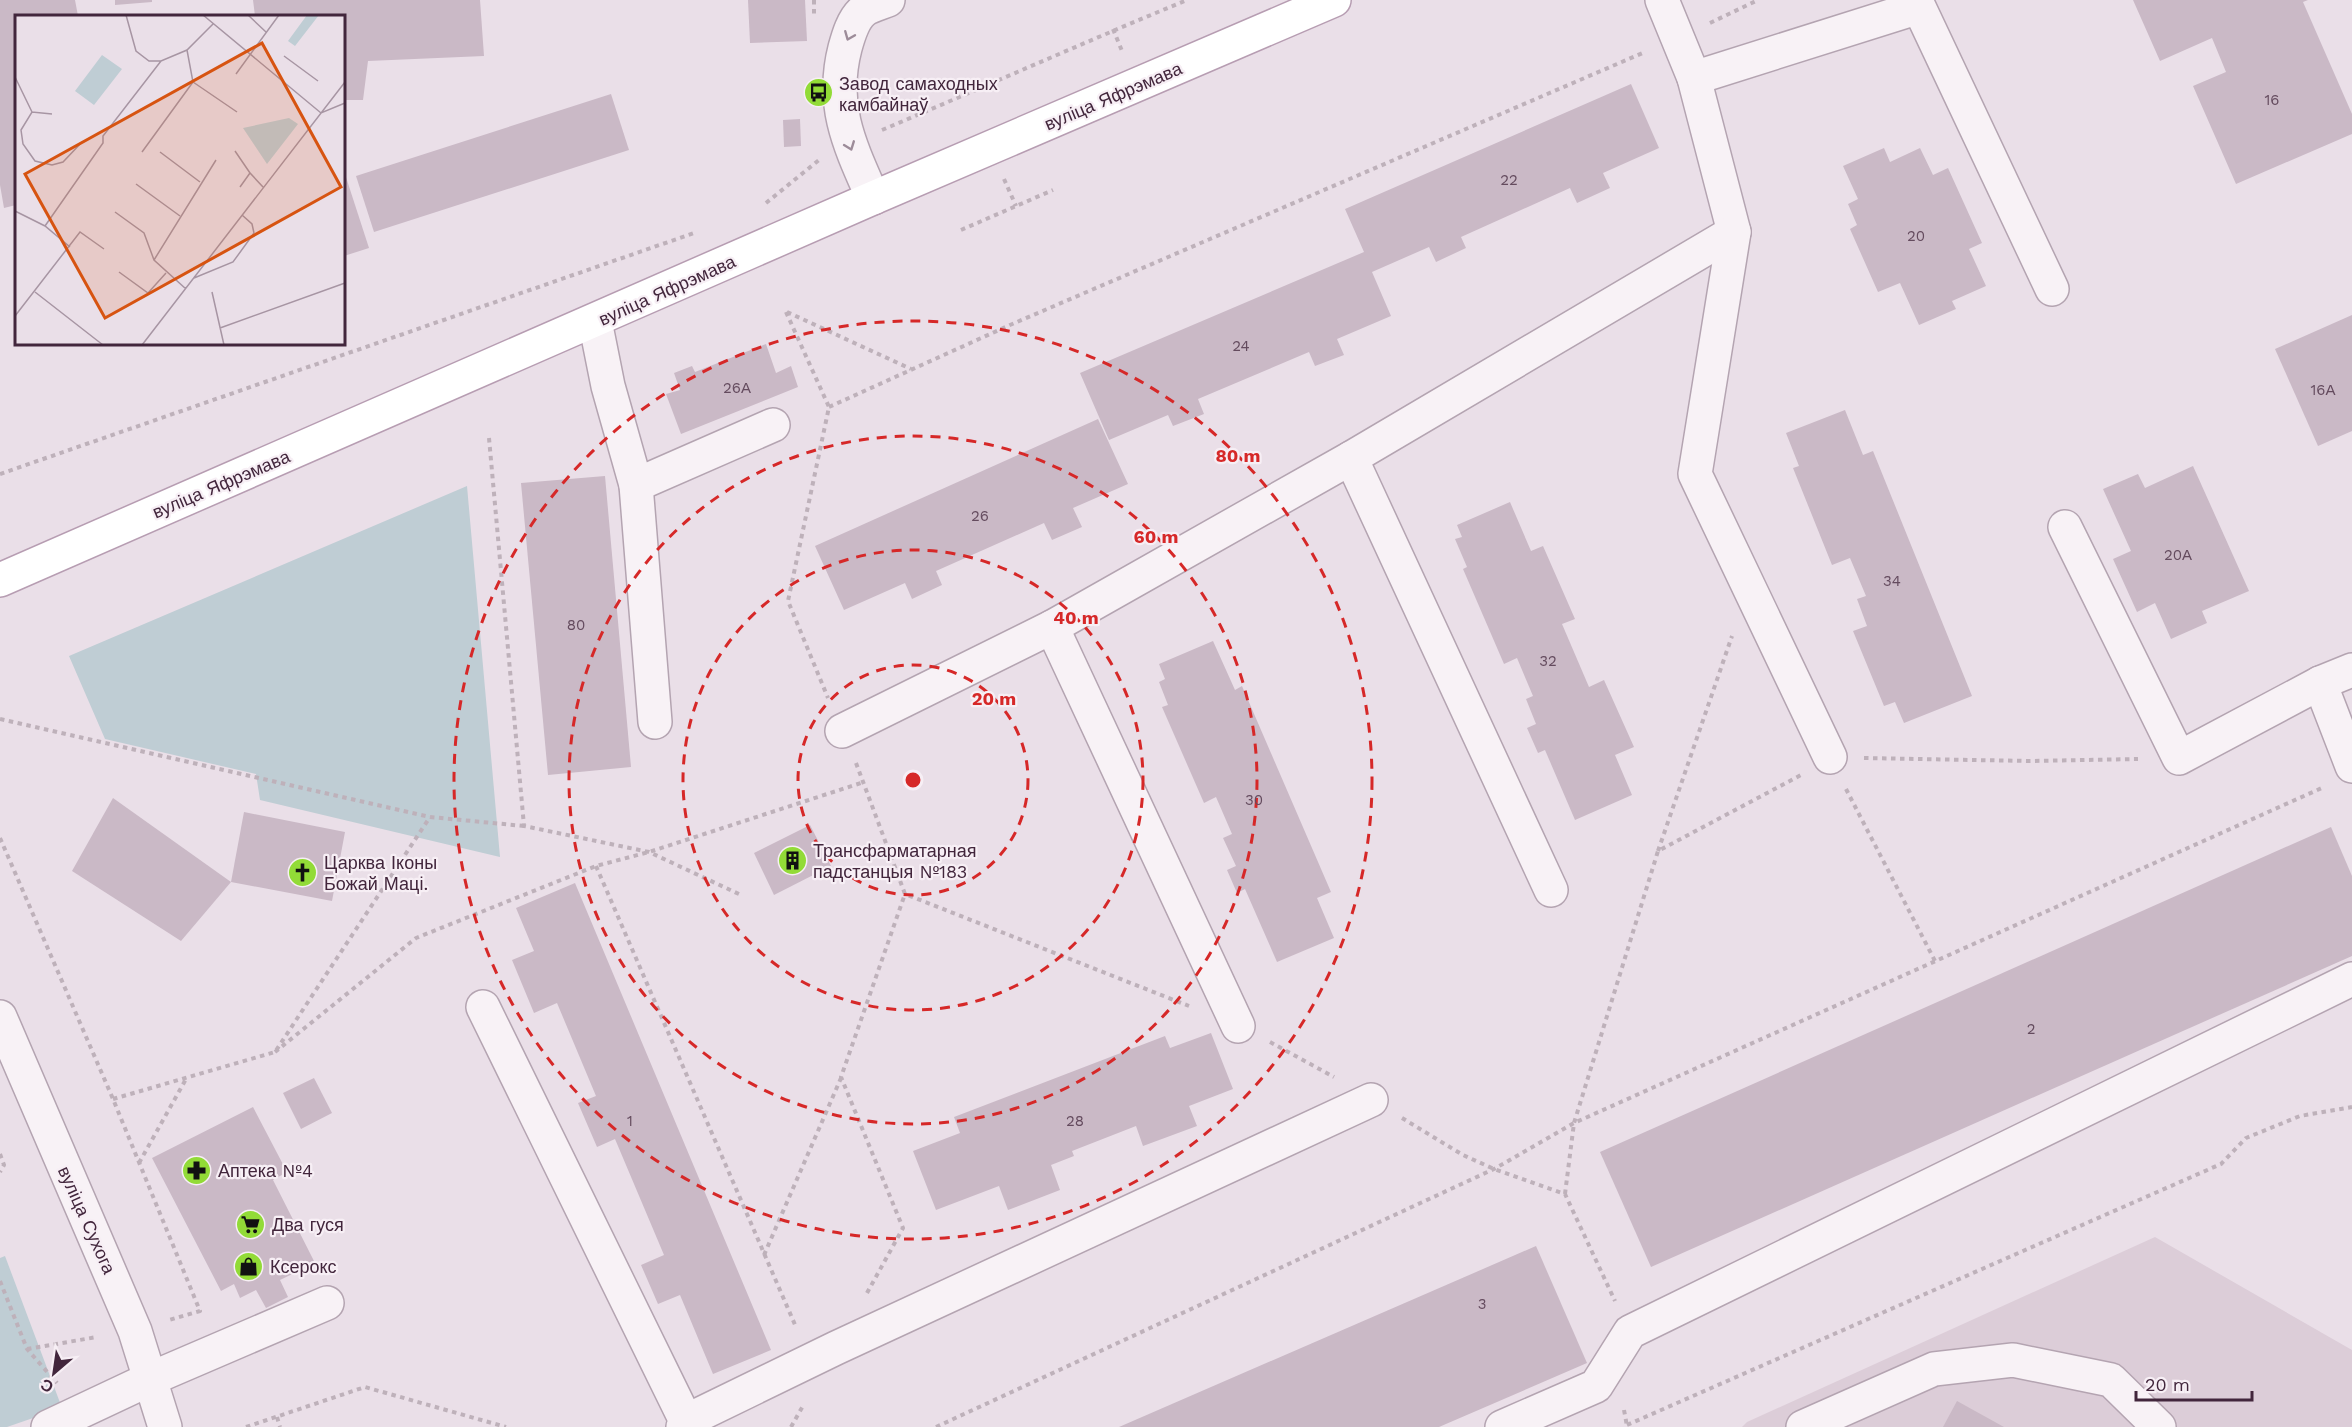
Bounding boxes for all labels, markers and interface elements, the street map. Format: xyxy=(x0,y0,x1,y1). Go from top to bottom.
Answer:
inset map xyxy=(15,15,345,345)
one-way arrow xyxy=(844,29,856,40)
street label: вуліца Яфрэмава xyxy=(1041,57,1186,134)
place label: Завод самаходных камбайнаў xyxy=(839,73,998,115)
bus stop icon: Завод самаходных камбайнаў xyxy=(802,77,834,109)
house number: 16 xyxy=(2265,91,2279,109)
one-way arrow xyxy=(843,140,856,151)
house number: 22 xyxy=(1500,171,1518,189)
house number: 20 xyxy=(1907,227,1925,245)
street label: вуліца Яфрэмава xyxy=(595,250,740,330)
house number: 24 xyxy=(1232,337,1250,355)
house number: 26А xyxy=(723,379,751,397)
house number: 16А xyxy=(2311,381,2335,399)
street label: вуліца Яфрэмава xyxy=(149,445,294,522)
text: 80 m xyxy=(1216,445,1260,466)
house number: 26 xyxy=(971,507,989,525)
text: 60 m xyxy=(1134,526,1178,547)
house number: 20А xyxy=(2164,546,2192,564)
house number: 34 xyxy=(1883,572,1901,590)
text: 40 m xyxy=(1053,607,1099,628)
house number: 80 xyxy=(567,616,585,634)
house number: 32 xyxy=(1539,652,1557,670)
text: 20 m xyxy=(972,688,1016,709)
centre of rings xyxy=(903,770,923,790)
house number: 30 xyxy=(1245,791,1263,809)
place label: Трансфарматарная падстанцыя №183 xyxy=(813,840,977,882)
building icon: Трансфарматарная падстанцыя №183 xyxy=(776,844,808,876)
place label: Царква Іконы Божай Маці. xyxy=(324,852,437,894)
church icon: Царква Іконы Божай Маці. xyxy=(287,856,319,888)
house number: 2 xyxy=(2027,1020,2035,1038)
house number: 1 xyxy=(627,1112,633,1130)
house number: 28 xyxy=(1066,1112,1084,1130)
pharmacy icon: Аптека №4 xyxy=(181,1154,213,1186)
place label: Аптека №4 xyxy=(218,1160,313,1181)
street label: вуліца Сухога xyxy=(54,1163,121,1278)
supermarket icon: Два гуся xyxy=(235,1208,267,1240)
place label: Два гуся xyxy=(272,1214,344,1235)
shop icon: Ксерокс xyxy=(233,1250,265,1282)
place label: Ксерокс xyxy=(270,1256,337,1277)
house number: 3 xyxy=(1478,1295,1486,1313)
north arrow xyxy=(24,1343,84,1403)
scale bar xyxy=(2136,1364,2252,1402)
text: С xyxy=(37,1374,57,1397)
text: 20 m xyxy=(2145,1374,2190,1395)

